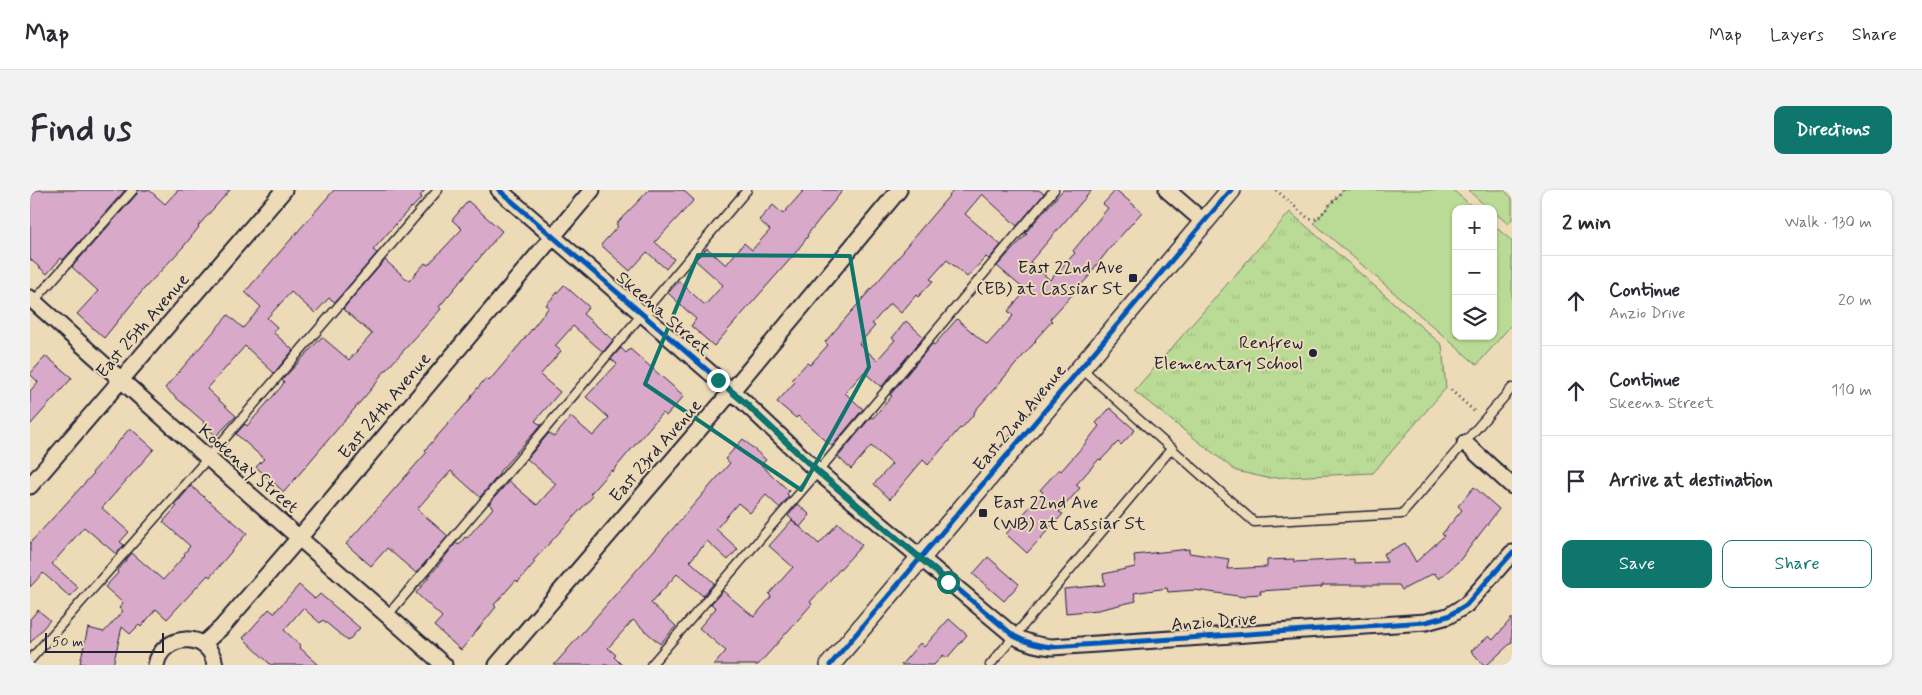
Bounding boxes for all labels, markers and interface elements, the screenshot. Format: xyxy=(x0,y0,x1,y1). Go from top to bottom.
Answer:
text: Map xyxy=(25,19,69,50)
text: Map xyxy=(1709,23,1742,47)
text: Layers xyxy=(1770,23,1824,47)
text: Share xyxy=(1852,23,1897,47)
button: Directions xyxy=(1774,106,1892,154)
text: Find us xyxy=(30,107,132,153)
map controls xyxy=(1452,205,1497,340)
button: + xyxy=(1452,205,1497,250)
text: 2 min xyxy=(1562,209,1611,237)
text: Walk · 130 m xyxy=(1785,212,1872,233)
button: − xyxy=(1452,250,1497,295)
place label: East 22nd Ave (EB) at Cassiar St xyxy=(976,256,1123,301)
street label: Skeena Street xyxy=(611,266,716,362)
street label: East 25th Avenue xyxy=(91,268,195,383)
marker: East 22nd Ave (EB) at Cassiar St xyxy=(1127,272,1139,284)
text: Continue xyxy=(1609,278,1680,303)
icon: ahead xyxy=(1562,287,1590,315)
text: 20 m xyxy=(1838,290,1872,311)
button: layers xyxy=(1452,295,1497,340)
text: Anzio Drive xyxy=(1609,303,1686,324)
place label: Renfrew Elementary School xyxy=(1153,331,1303,376)
street label: East 24th Avenue xyxy=(333,347,437,465)
marker: Renfrew Elementary School xyxy=(1307,347,1319,359)
street label: East 22nd Avenue xyxy=(968,359,1072,477)
text: Continue xyxy=(1609,368,1680,393)
route end xyxy=(707,369,730,392)
icon: ahead xyxy=(1562,377,1590,405)
text: 110 m xyxy=(1831,380,1872,401)
text: Skeena Street xyxy=(1609,393,1714,414)
street label: East 23rd Avenue xyxy=(604,394,708,508)
street label: Kootenay Street xyxy=(193,419,303,519)
icon: arrive xyxy=(1562,467,1590,495)
text: Arrive at destination xyxy=(1609,468,1773,493)
place label: East 22nd Ave (WB) at Cassiar St xyxy=(993,491,1146,536)
marker: East 22nd Ave (WB) at Cassiar St xyxy=(977,507,989,519)
button: Save xyxy=(1562,540,1712,588)
button: Share xyxy=(1722,540,1872,588)
route start xyxy=(937,571,960,594)
street label: Anzio Drive xyxy=(1170,607,1258,637)
scale bar xyxy=(45,630,164,653)
text: 50 m xyxy=(52,633,83,651)

